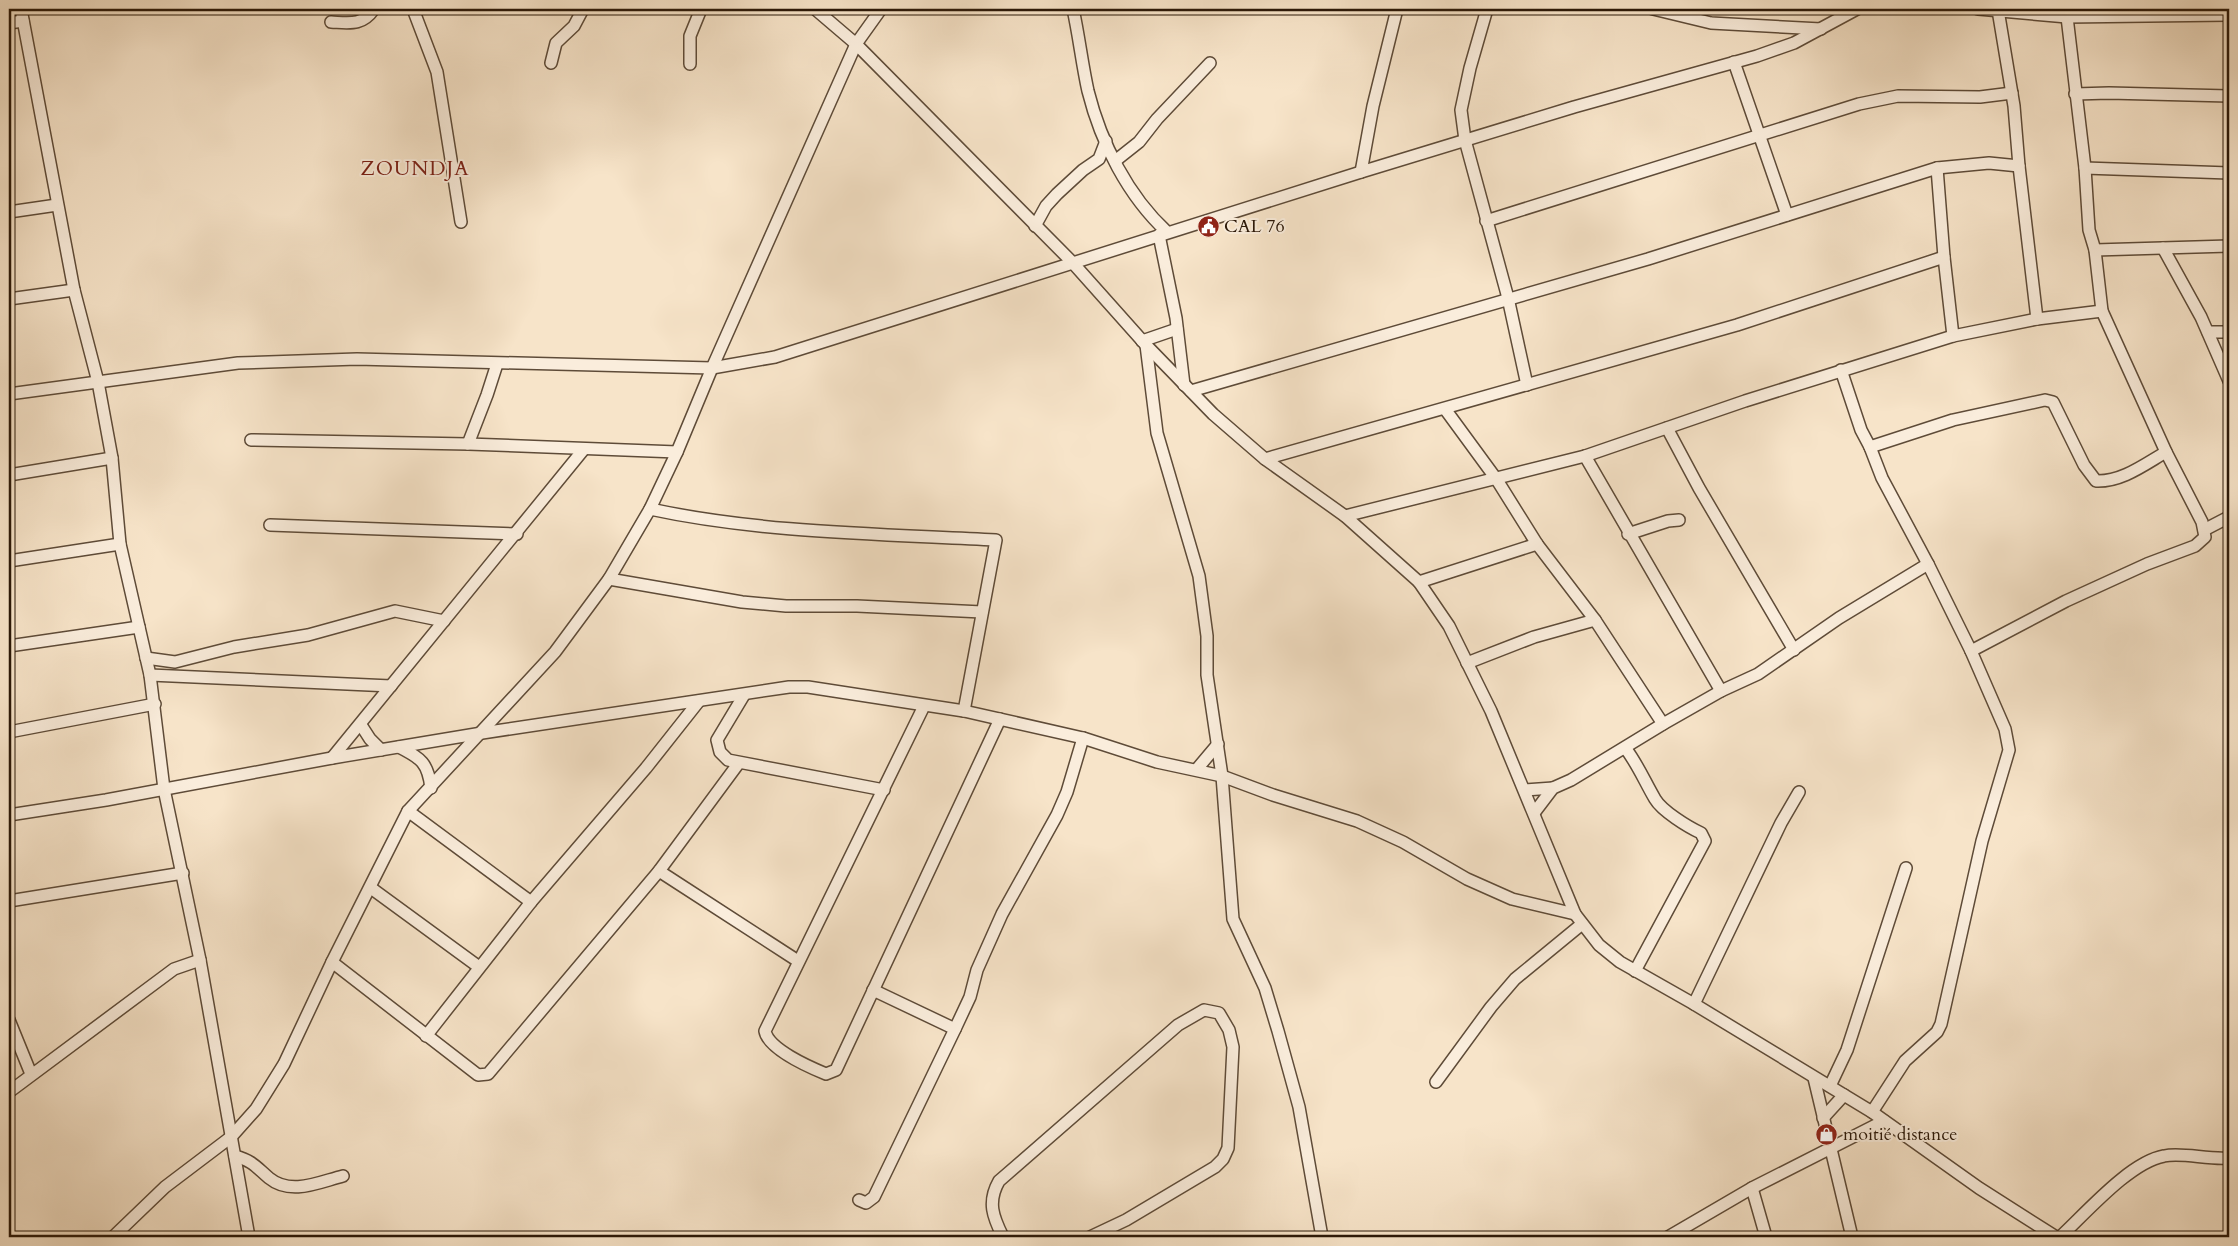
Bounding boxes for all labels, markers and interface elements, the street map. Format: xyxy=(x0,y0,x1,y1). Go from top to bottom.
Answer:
district label: ZOUNDJA xyxy=(360,155,470,182)
public building icon: CAL 76 xyxy=(1196,214,1220,238)
place label: CAL 76 xyxy=(1224,214,1285,239)
shop icon: moitié distance xyxy=(1815,1122,1839,1146)
place label: moitié distance xyxy=(1843,1122,1958,1147)

